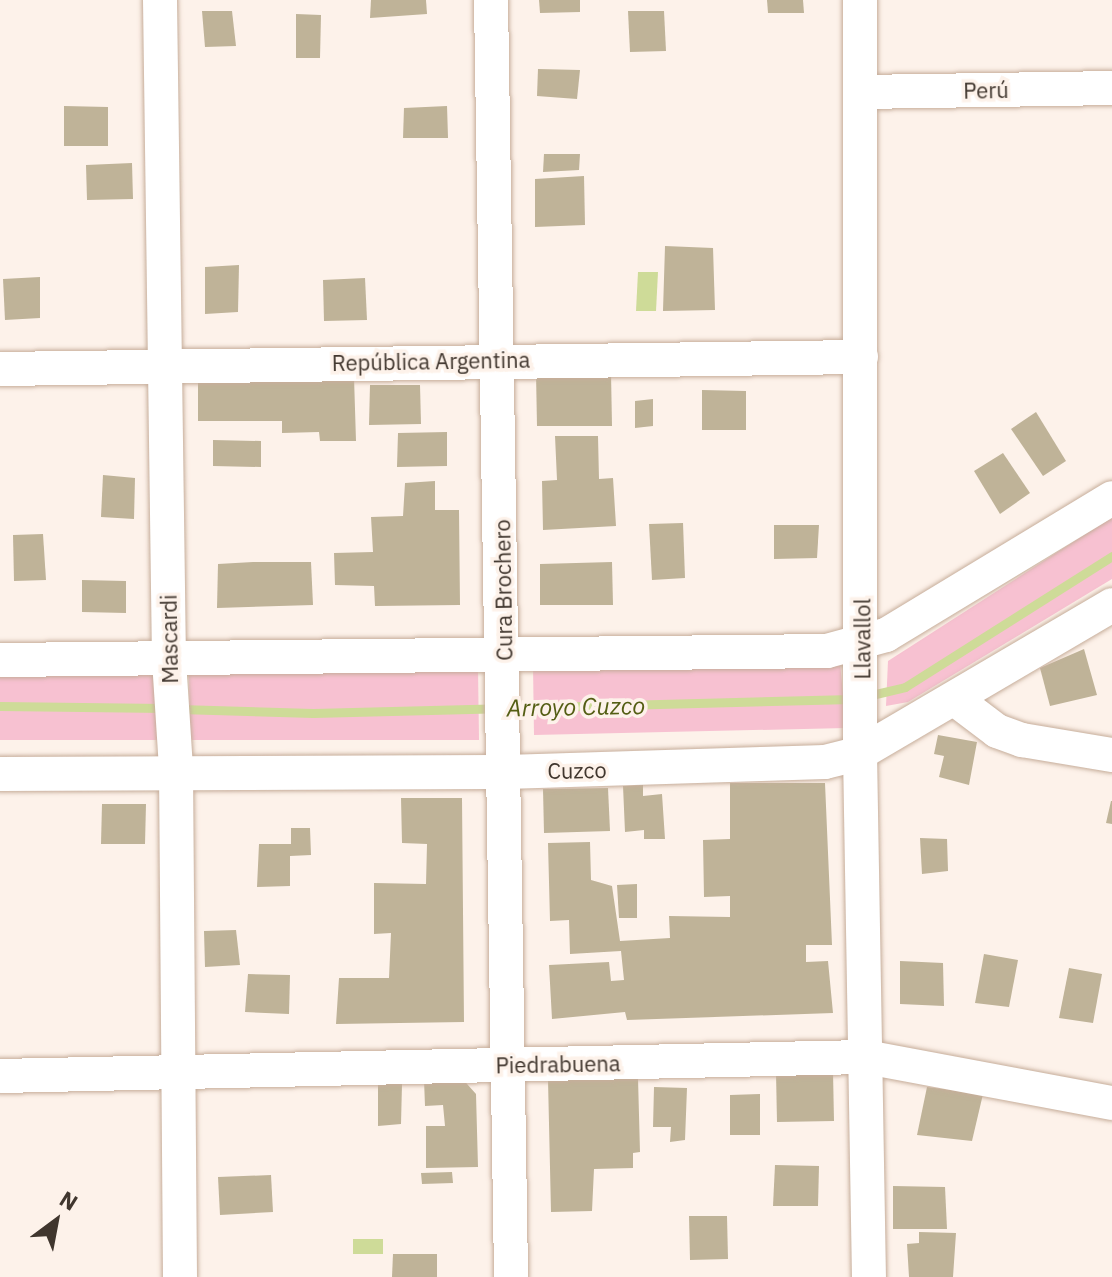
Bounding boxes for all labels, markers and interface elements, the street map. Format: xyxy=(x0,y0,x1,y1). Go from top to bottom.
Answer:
street label: Perú xyxy=(963,76,1009,104)
street label: República Argentina xyxy=(332,346,530,376)
street label: Cura Brochero xyxy=(489,519,517,661)
street label: Mascardi xyxy=(155,594,183,684)
street label: Llavallol xyxy=(849,598,875,680)
water label: Arroyo Cuzco xyxy=(506,691,646,723)
street label: Cuzco xyxy=(547,756,607,784)
street label: Piedrabuena xyxy=(495,1050,621,1078)
north arrow xyxy=(16,1181,96,1261)
text: N xyxy=(55,1184,83,1217)

